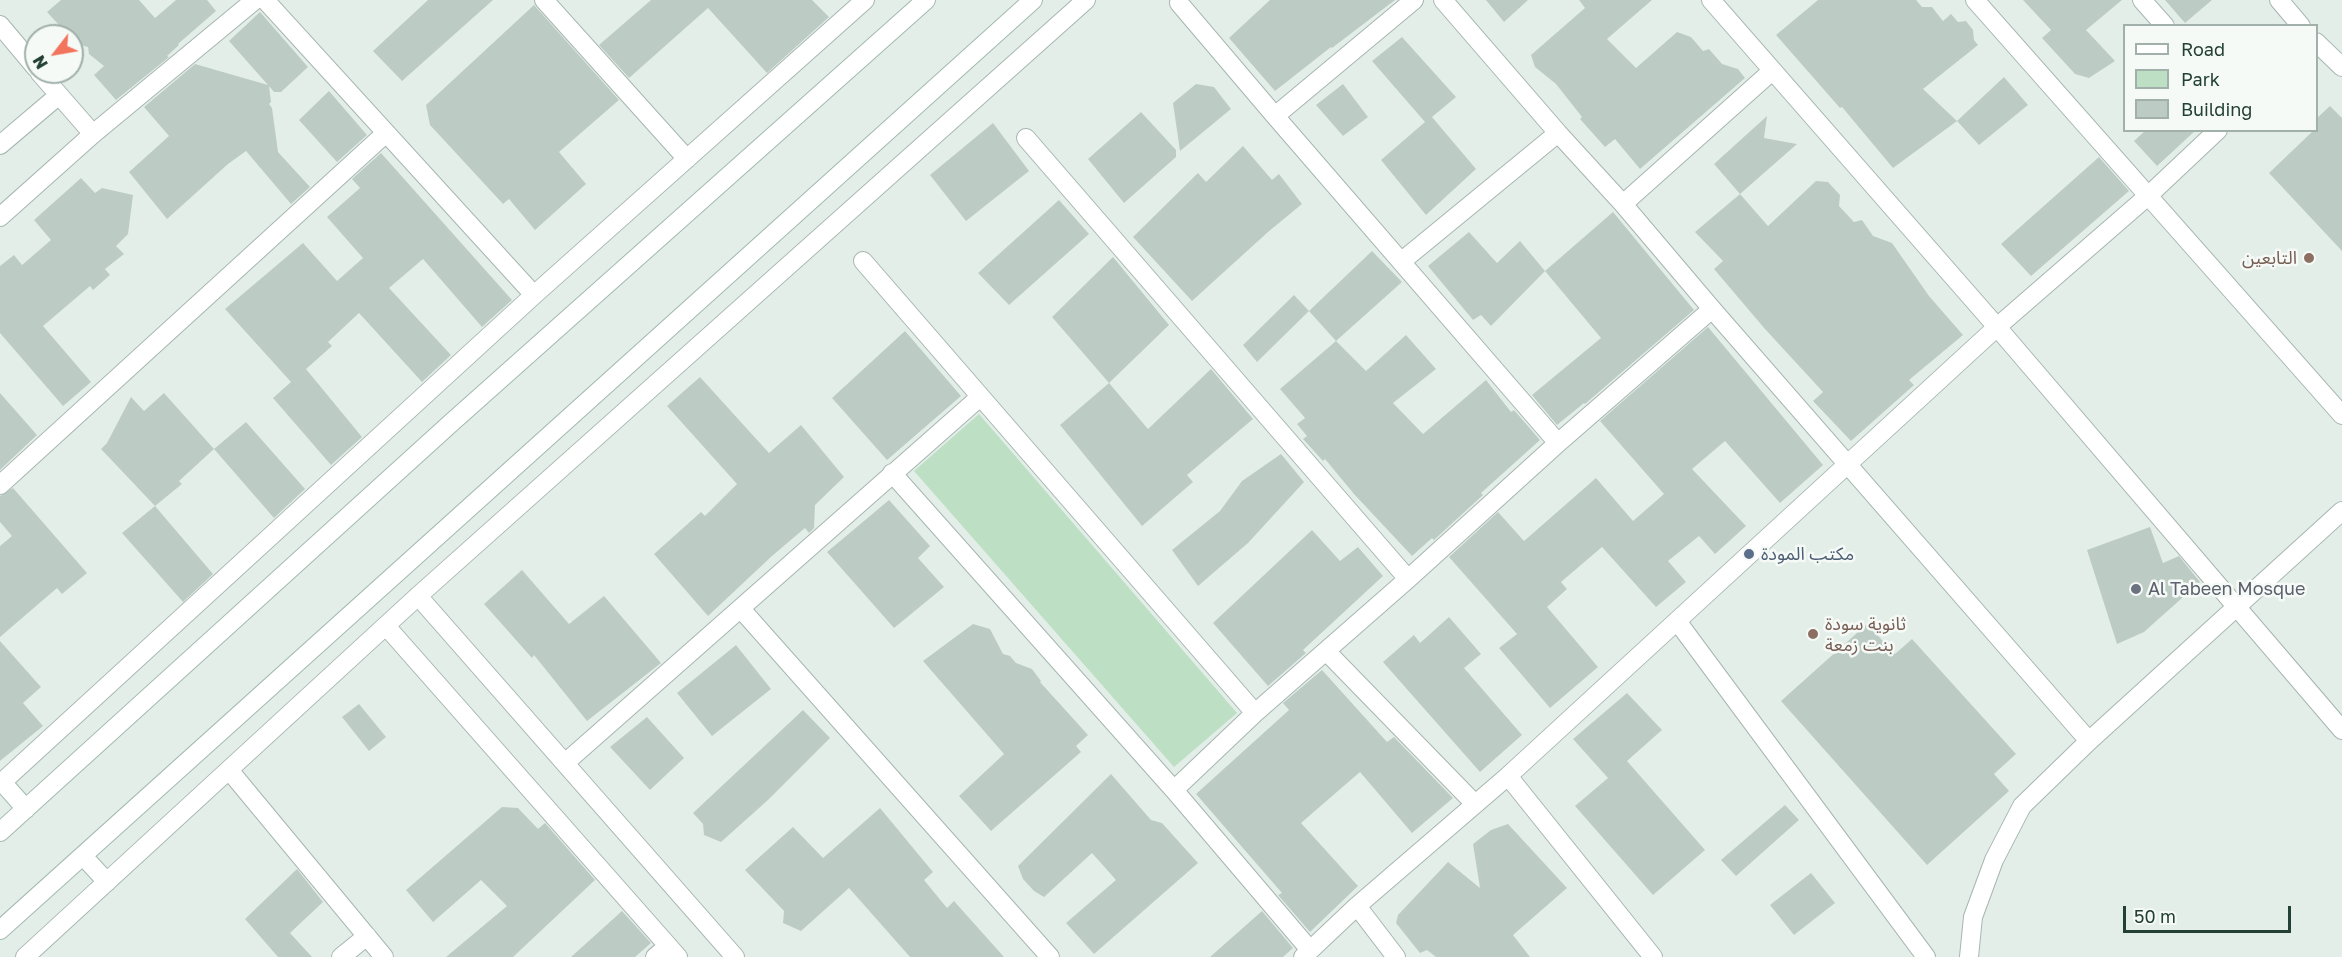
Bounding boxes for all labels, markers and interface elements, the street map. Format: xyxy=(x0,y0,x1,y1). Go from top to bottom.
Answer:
north arrow xyxy=(24,24,84,84)
legend xyxy=(2123,24,2318,132)
text: Road xyxy=(2181,38,2225,60)
text: N xyxy=(29,52,52,73)
text: Park xyxy=(2181,68,2220,90)
text: Building xyxy=(2181,98,2252,120)
place label: التابعين xyxy=(2242,247,2297,269)
marker: التابعين xyxy=(2302,251,2316,265)
place label: مكتب المودة xyxy=(1761,543,1854,565)
marker: مكتب المودة xyxy=(1742,547,1756,561)
place label: Al Tabeen Mosque xyxy=(2148,578,2305,600)
marker: Al Tabeen Mosque xyxy=(2129,582,2143,596)
place label: ثانوية سودة بنت زمعة xyxy=(1825,613,1906,656)
marker: ثانوية سودة بنت زمعة xyxy=(1806,627,1820,641)
scale bar xyxy=(2126,894,2294,932)
text: 50 m xyxy=(2134,905,2176,927)

